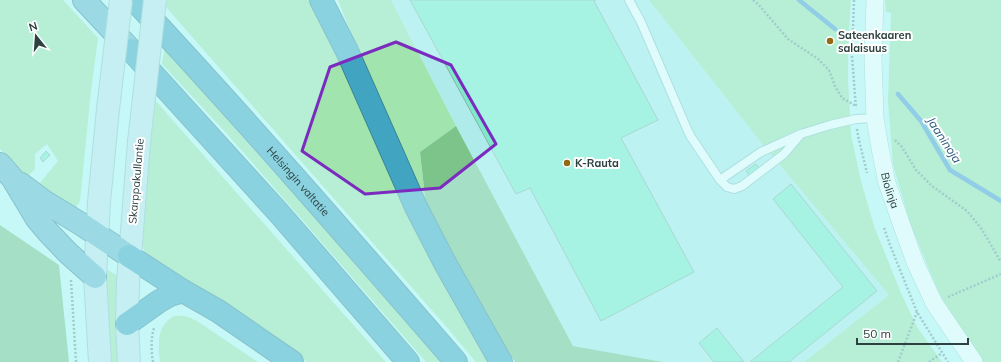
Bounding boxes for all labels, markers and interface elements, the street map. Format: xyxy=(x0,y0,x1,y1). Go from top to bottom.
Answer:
north arrow xyxy=(16,16,56,56)
text: N xyxy=(27,19,39,34)
place label: Sateenkaaren salaisuus xyxy=(838,28,911,55)
marker: Sateenkaaren salaisuus xyxy=(825,36,835,46)
water label: Jaaninoja xyxy=(923,113,965,166)
street label: Skarppakullantie xyxy=(125,138,147,224)
street label: Helsingin valtatie xyxy=(264,144,333,219)
place label: K-Rauta xyxy=(575,156,619,170)
marker: K-Rauta xyxy=(562,158,572,168)
street label: Biolinja xyxy=(878,171,902,210)
scale bar xyxy=(857,320,968,346)
text: 50 m xyxy=(863,326,891,341)

